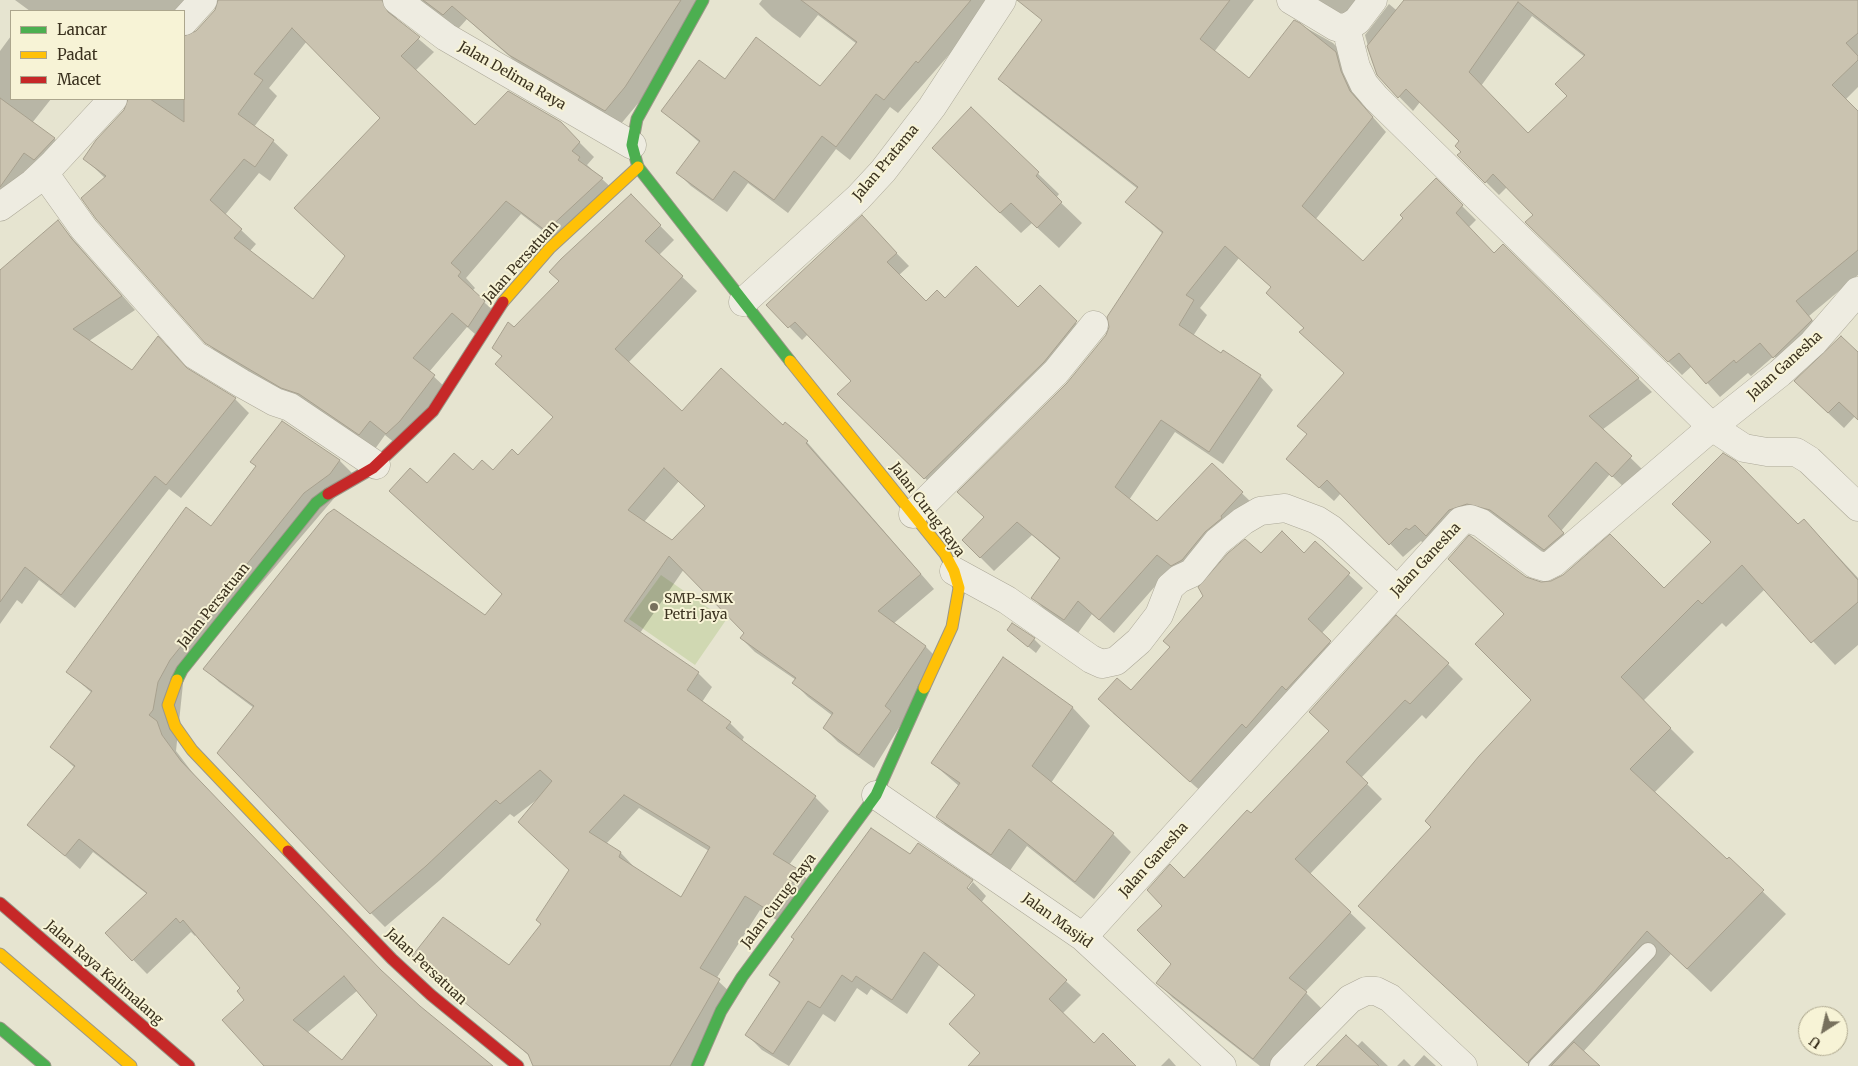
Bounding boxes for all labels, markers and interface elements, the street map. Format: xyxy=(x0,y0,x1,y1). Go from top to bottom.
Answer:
legend xyxy=(10,10,185,100)
text: Lancar xyxy=(57,20,107,39)
street label: Jalan Delima Raya xyxy=(455,38,569,114)
text: Padat xyxy=(57,45,97,64)
text: Macet xyxy=(57,70,101,89)
street label: Jalan Pratama xyxy=(849,122,923,204)
street label: Jalan Persatuan xyxy=(480,218,562,306)
street label: Jalan Ganesha xyxy=(1744,328,1826,404)
street label: Jalan Curug Raya xyxy=(886,460,968,560)
street label: Jalan Ganesha xyxy=(1388,520,1464,600)
street label: Jalan Persatuan xyxy=(175,560,253,652)
place label: SMP-SMK Petri Jaya xyxy=(664,591,733,624)
marker: SMP-SMK Petri Jaya xyxy=(648,601,660,613)
street label: Jalan Ganesha xyxy=(1116,819,1192,901)
street label: Jalan Curug Raya xyxy=(738,851,820,951)
street label: Jalan Masjid xyxy=(1019,890,1095,952)
street label: Jalan Raya Kalimalang xyxy=(42,917,166,1029)
street label: Jalan Persatuan xyxy=(382,925,470,1009)
north arrow xyxy=(1798,1006,1848,1056)
text: U xyxy=(1806,1032,1824,1053)

